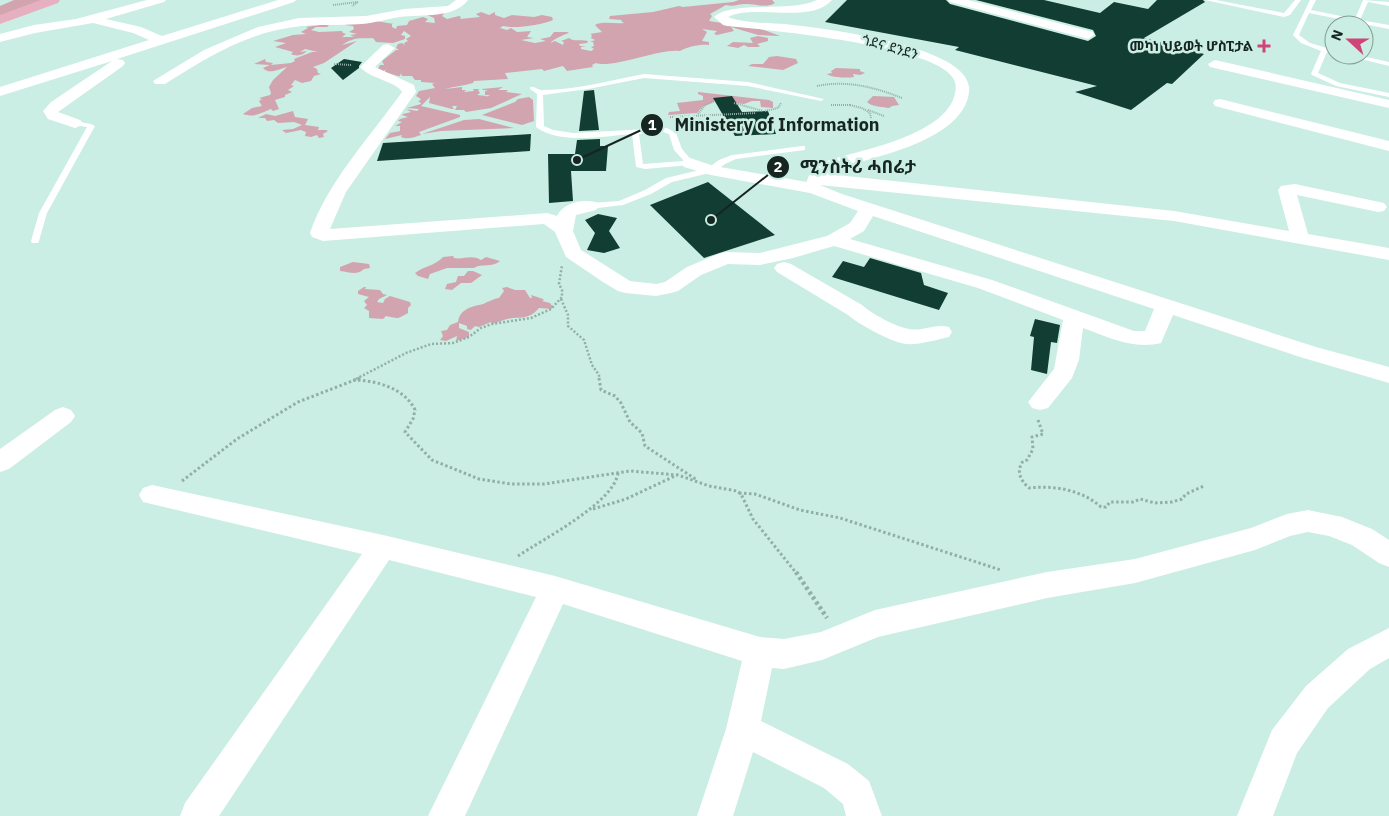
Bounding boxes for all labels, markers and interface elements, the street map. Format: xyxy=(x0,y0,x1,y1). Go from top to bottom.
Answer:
north arrow xyxy=(1324,15,1374,65)
text: N xyxy=(1327,27,1347,43)
street label: ጎደና ደንደን xyxy=(860,30,920,64)
place label: መካነ ህይወት ሆስፒታል xyxy=(1130,37,1254,55)
marker: መካነ ህይወት ሆስፒታል xyxy=(1257,39,1271,53)
callout: Ministery of Information xyxy=(639,108,890,141)
text: Ministery of Information xyxy=(674,113,880,136)
text: 1 xyxy=(647,115,657,134)
callout: ሚንስትሪ ሓበሬታ xyxy=(765,150,926,183)
text: ሚንስትሪ ሓበሬታ xyxy=(800,155,916,178)
text: 2 xyxy=(773,157,783,176)

